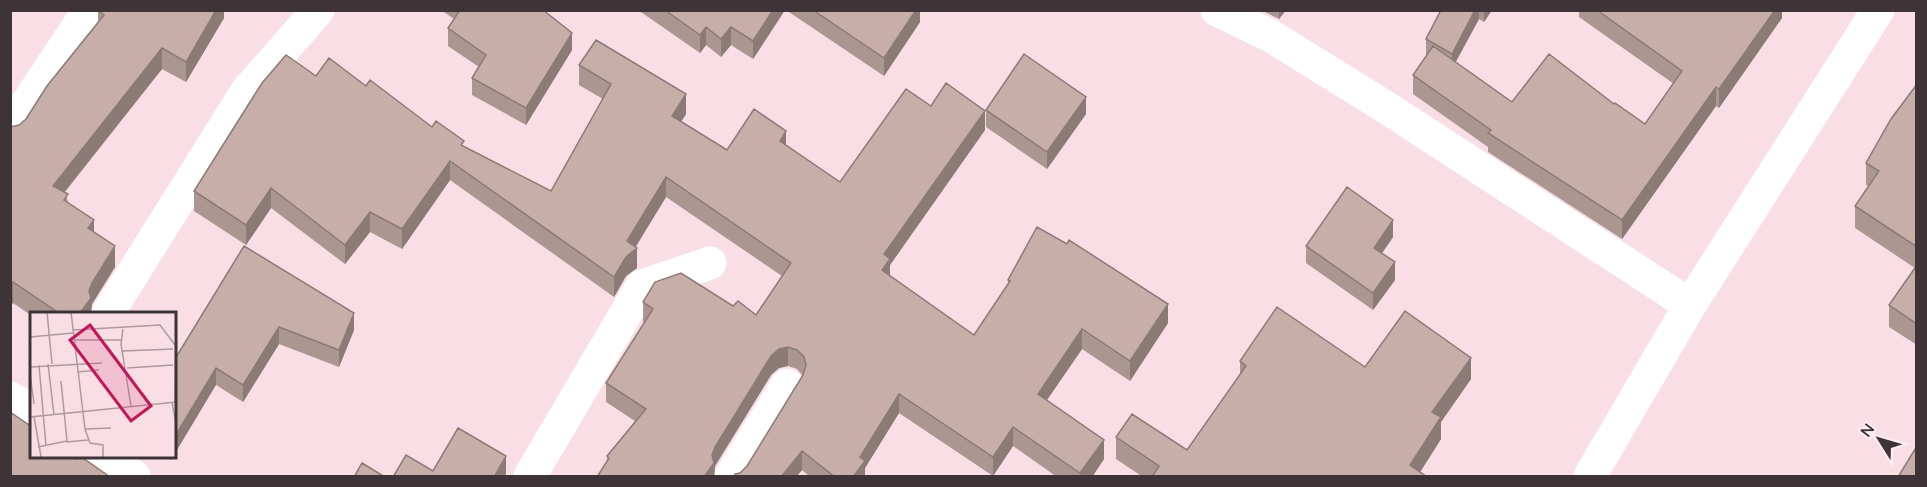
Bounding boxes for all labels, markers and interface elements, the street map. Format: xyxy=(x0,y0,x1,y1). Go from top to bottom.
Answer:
inset map xyxy=(30,312,176,457)
north arrow xyxy=(1849,409,1909,469)
text: N xyxy=(1855,419,1879,441)

